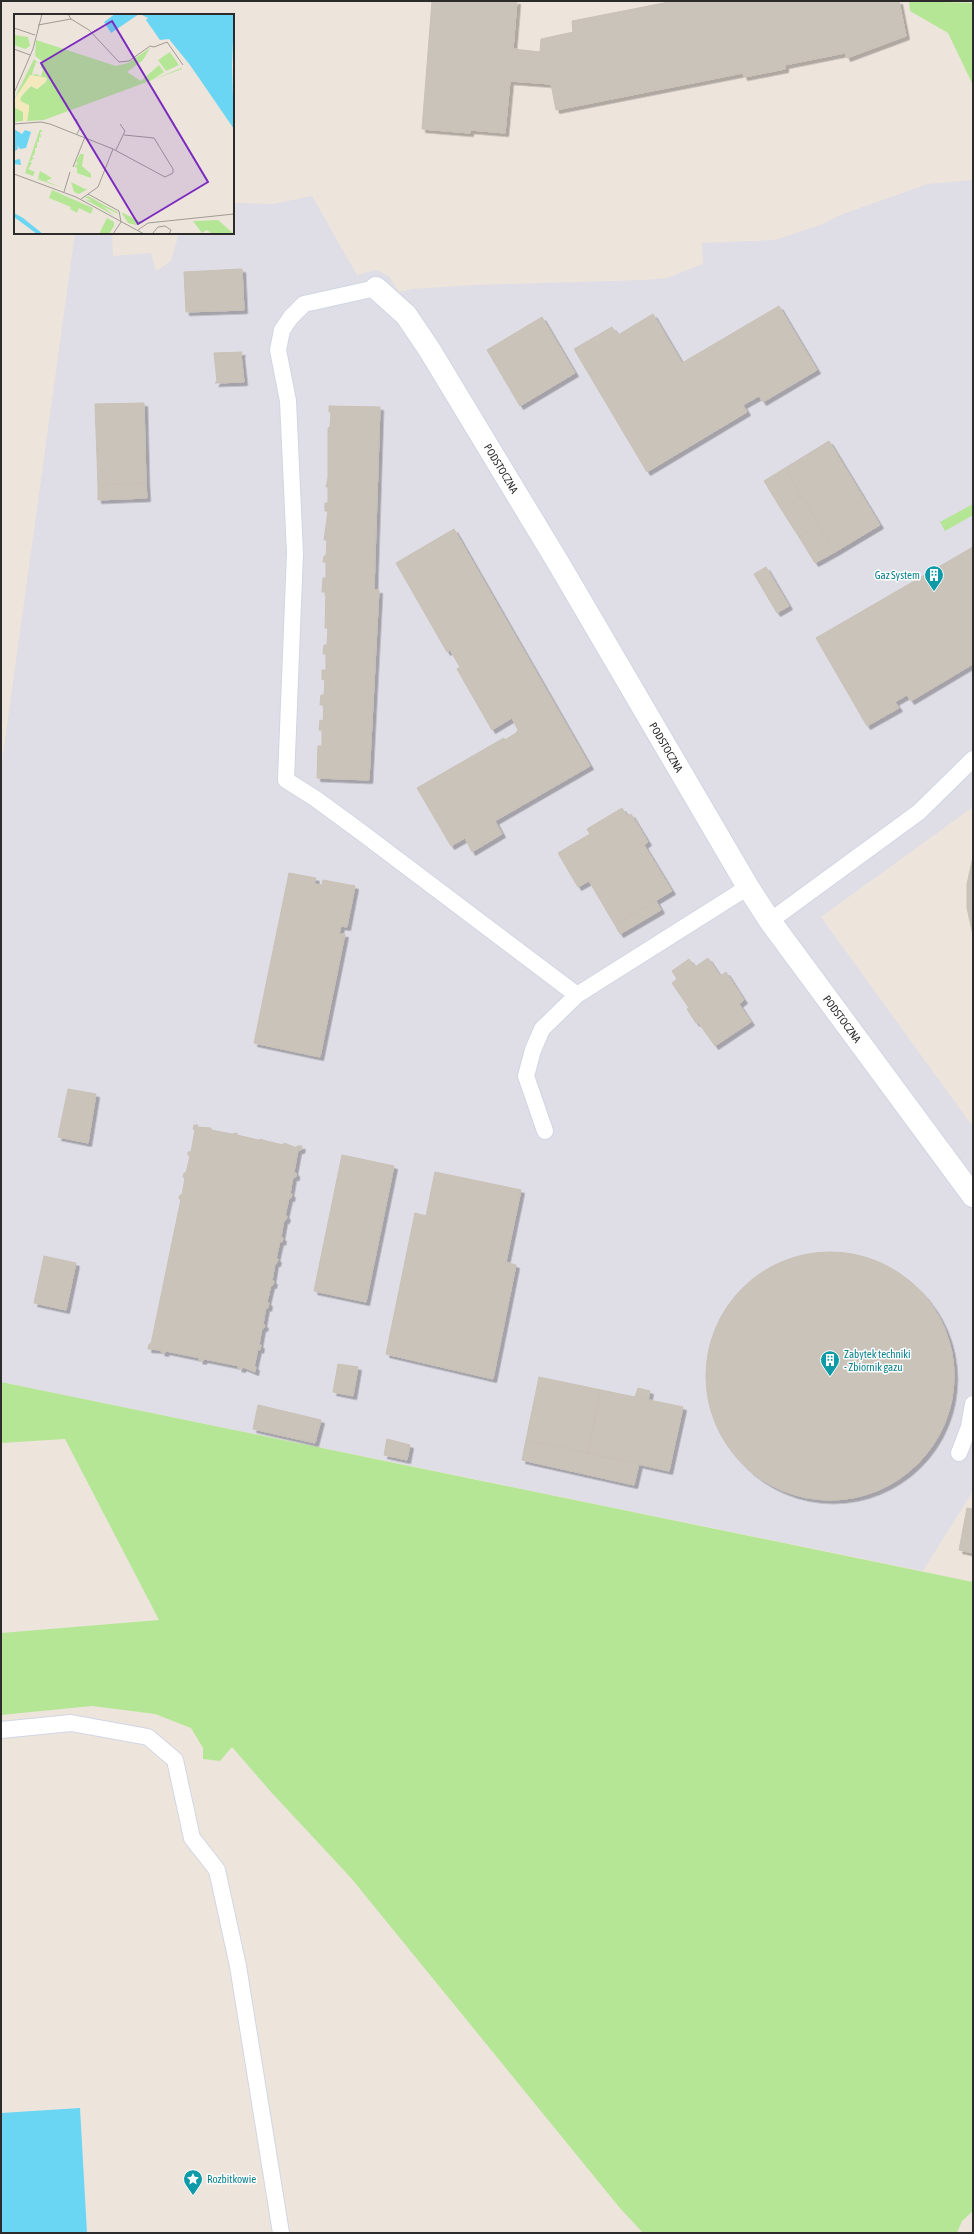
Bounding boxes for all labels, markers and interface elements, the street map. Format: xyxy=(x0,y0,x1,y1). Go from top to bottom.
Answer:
inset map xyxy=(14,14,234,234)
street label: PODSTOCZNA xyxy=(482,442,521,496)
building icon: Gaz System xyxy=(923,564,945,592)
place label: Gaz System xyxy=(875,569,920,581)
street label: PODSTOCZNA xyxy=(647,720,686,775)
street label: PODSTOCZNA xyxy=(821,993,864,1045)
place label: Zabytek techniki - Zbiornik gazu xyxy=(844,1348,910,1373)
building icon: Zabytek techniki - Zbiornik gazu xyxy=(819,1349,841,1377)
place icon: Rozbitkowie xyxy=(182,2168,204,2196)
place label: Rozbitkowie xyxy=(207,2173,256,2185)

